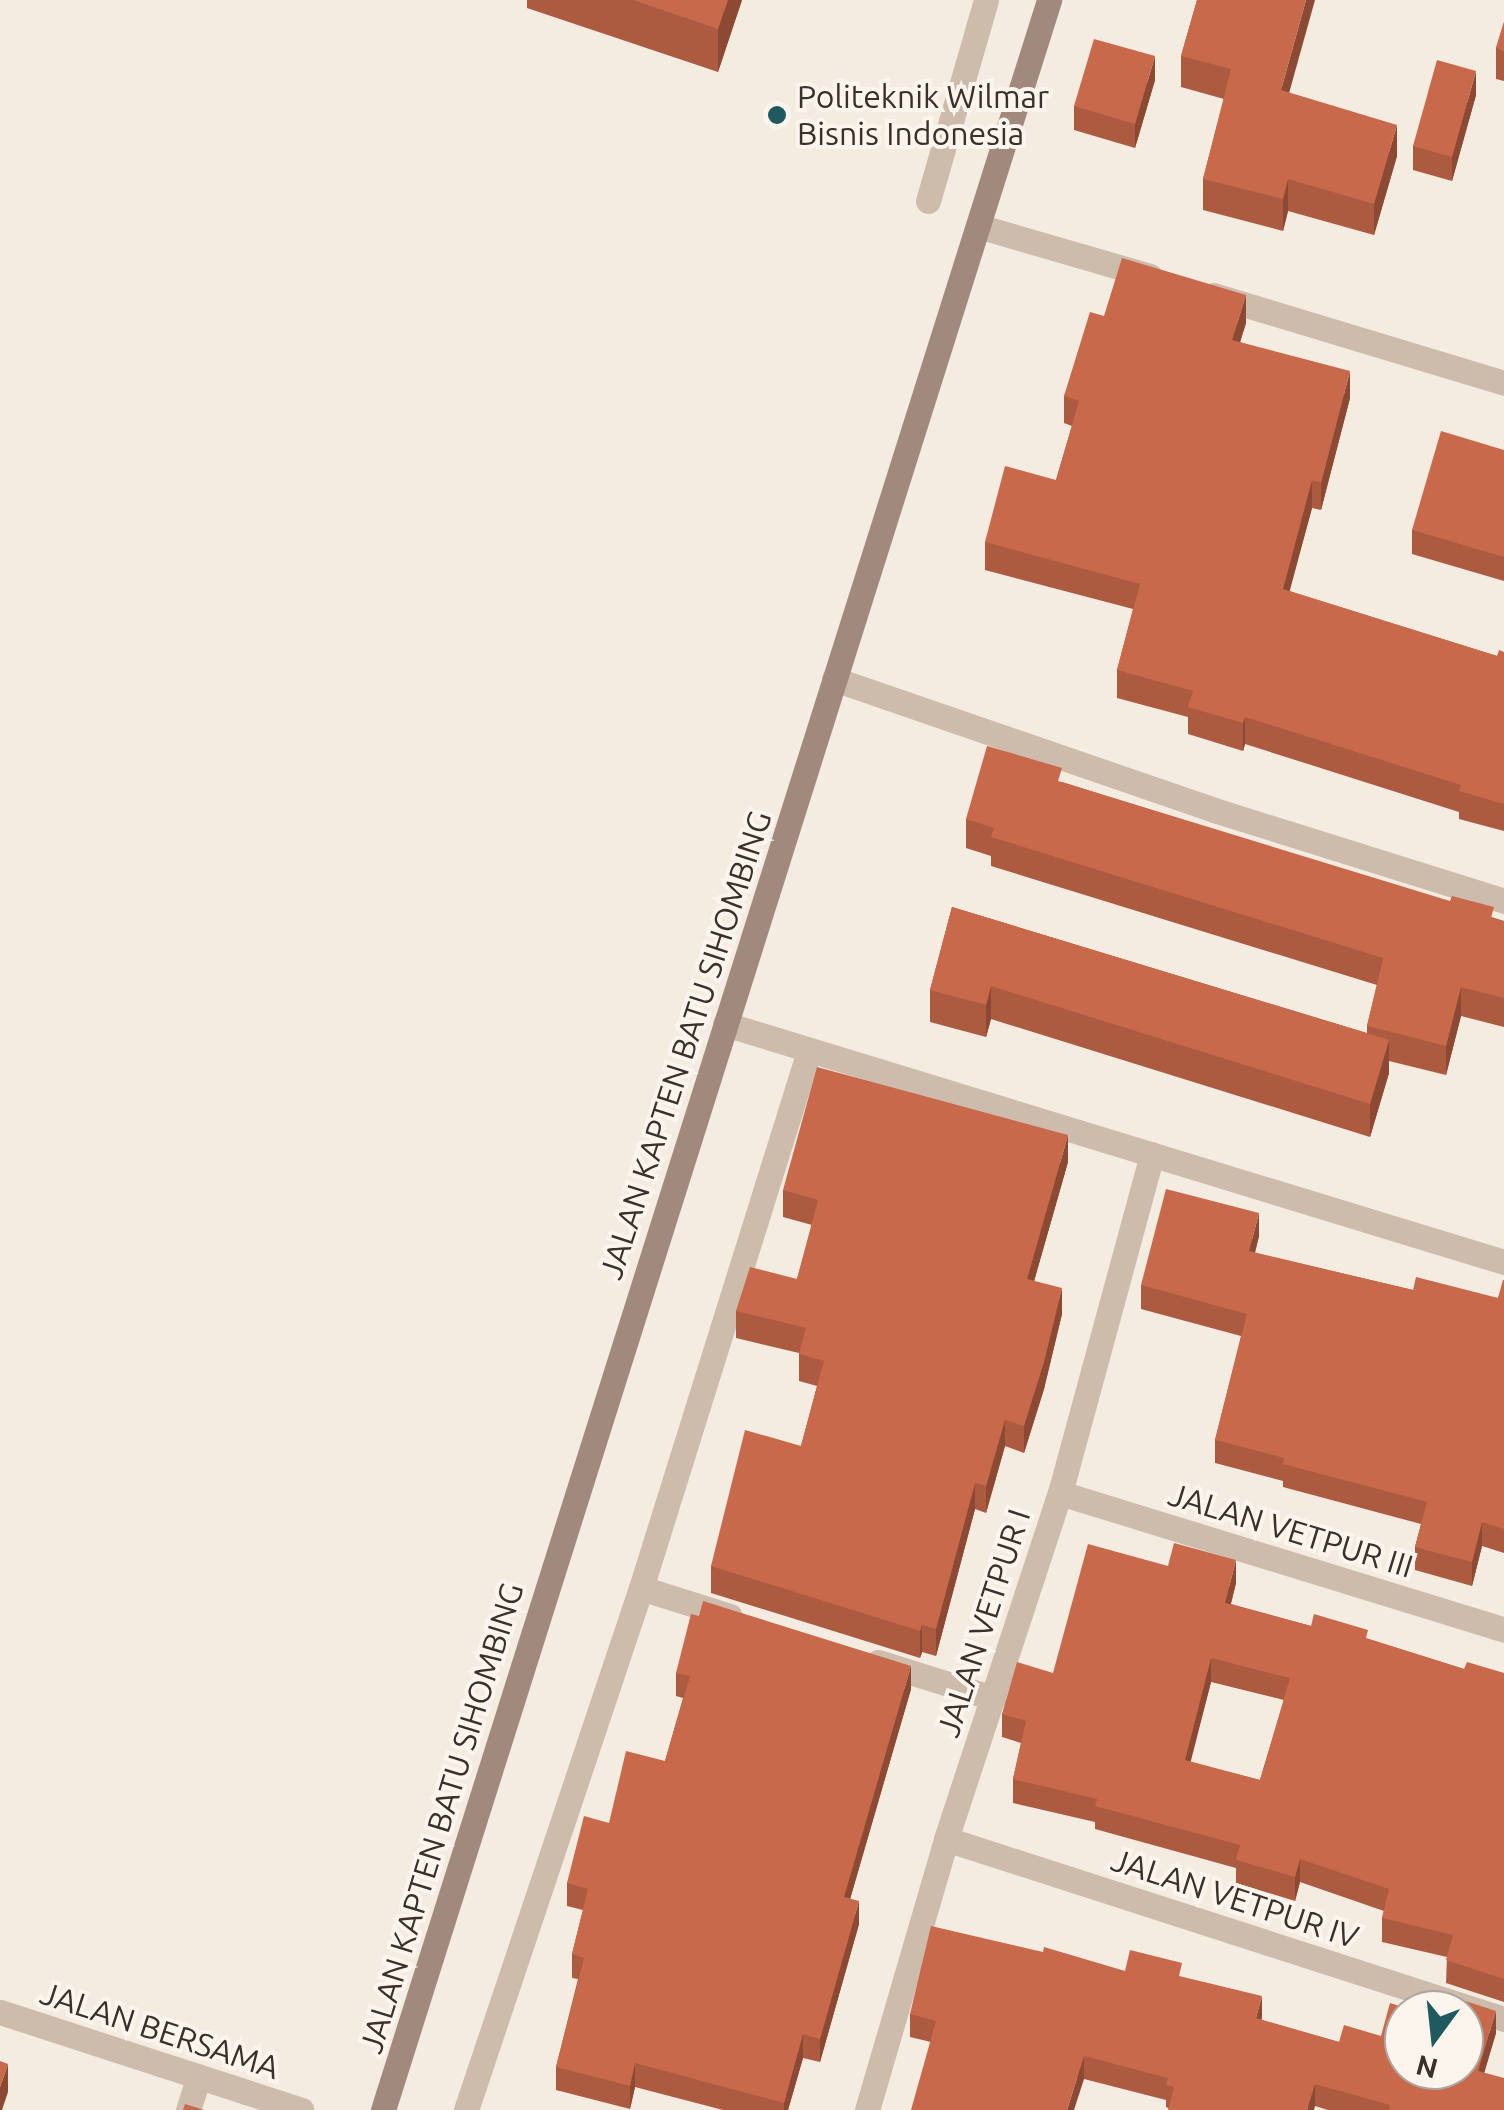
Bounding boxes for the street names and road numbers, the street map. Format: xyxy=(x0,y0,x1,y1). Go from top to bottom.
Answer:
street label: JALAN KAPTEN BATU SIHOMBING xyxy=(591,806,779,1284)
street label: JALAN VETPUR III xyxy=(1164,1475,1418,1585)
street label: JALAN VETPUR I xyxy=(928,1504,1038,1742)
street label: JALAN KAPTEN BATU SIHOMBING xyxy=(351,1578,531,2058)
street label: JALAN VETPUR IV xyxy=(1107,1840,1363,1956)
street label: JALAN BERSAMA xyxy=(36,1973,284,2087)

